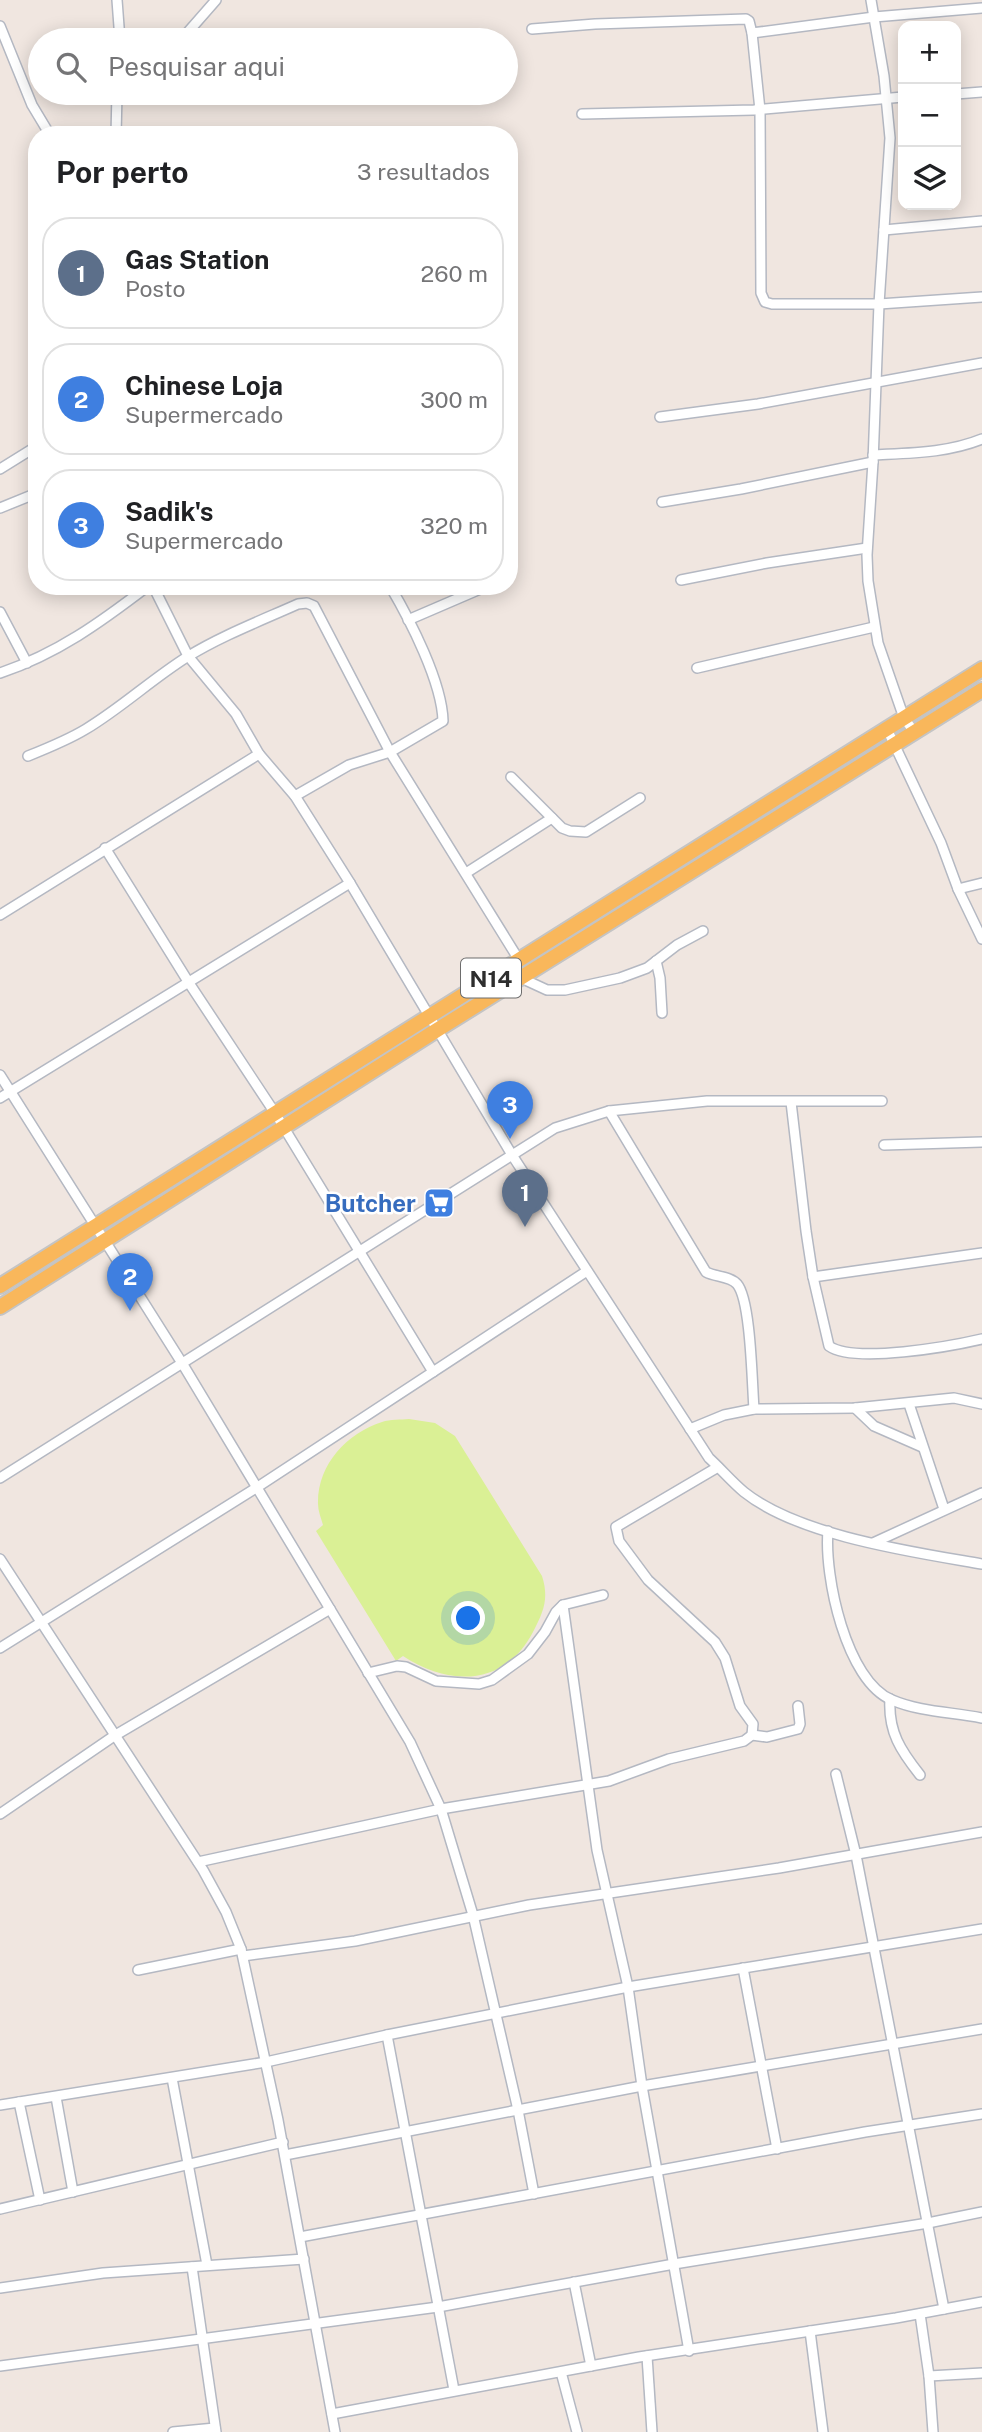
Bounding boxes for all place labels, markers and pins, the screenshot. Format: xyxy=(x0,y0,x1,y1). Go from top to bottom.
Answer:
pin: 3 xyxy=(487,1081,533,1139)
pin: 1 xyxy=(502,1169,548,1227)
supermarket icon: Butcher xyxy=(422,1186,456,1220)
place label: Butcher xyxy=(325,1189,416,1217)
pin: 2 xyxy=(107,1253,153,1311)

